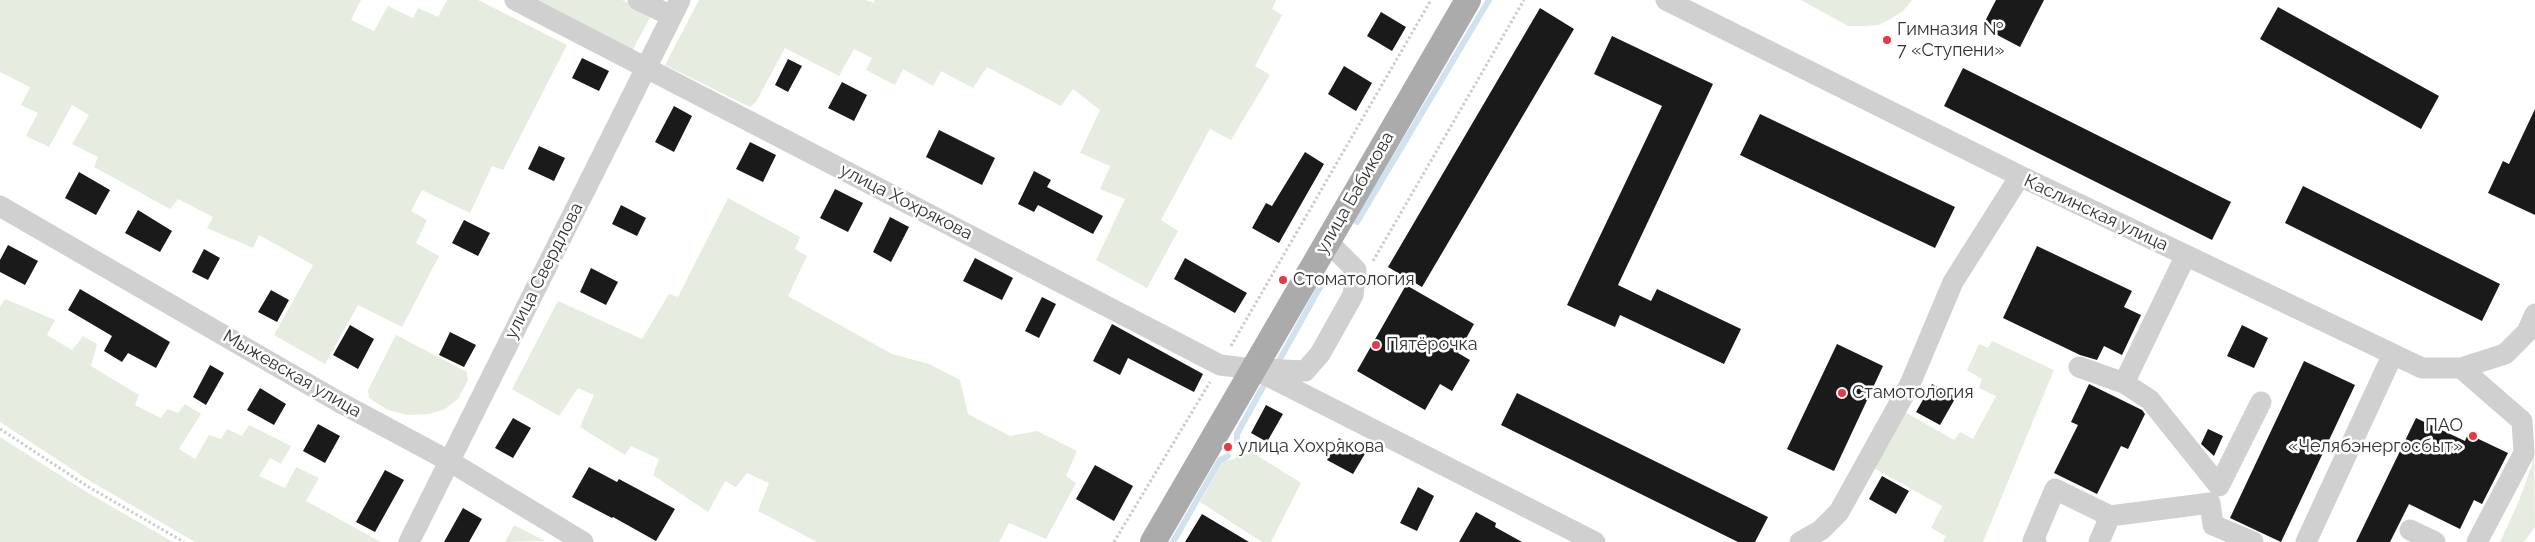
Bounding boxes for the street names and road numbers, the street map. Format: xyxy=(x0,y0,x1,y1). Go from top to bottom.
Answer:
street label: улица Бабикова xyxy=(1311,128,1399,258)
street label: улица Хохрякова xyxy=(836,159,976,245)
street label: Каслинская улица xyxy=(2021,170,2171,256)
street label: улица Свердлова xyxy=(500,199,588,343)
street label: Мыжевская улица xyxy=(219,326,365,422)

